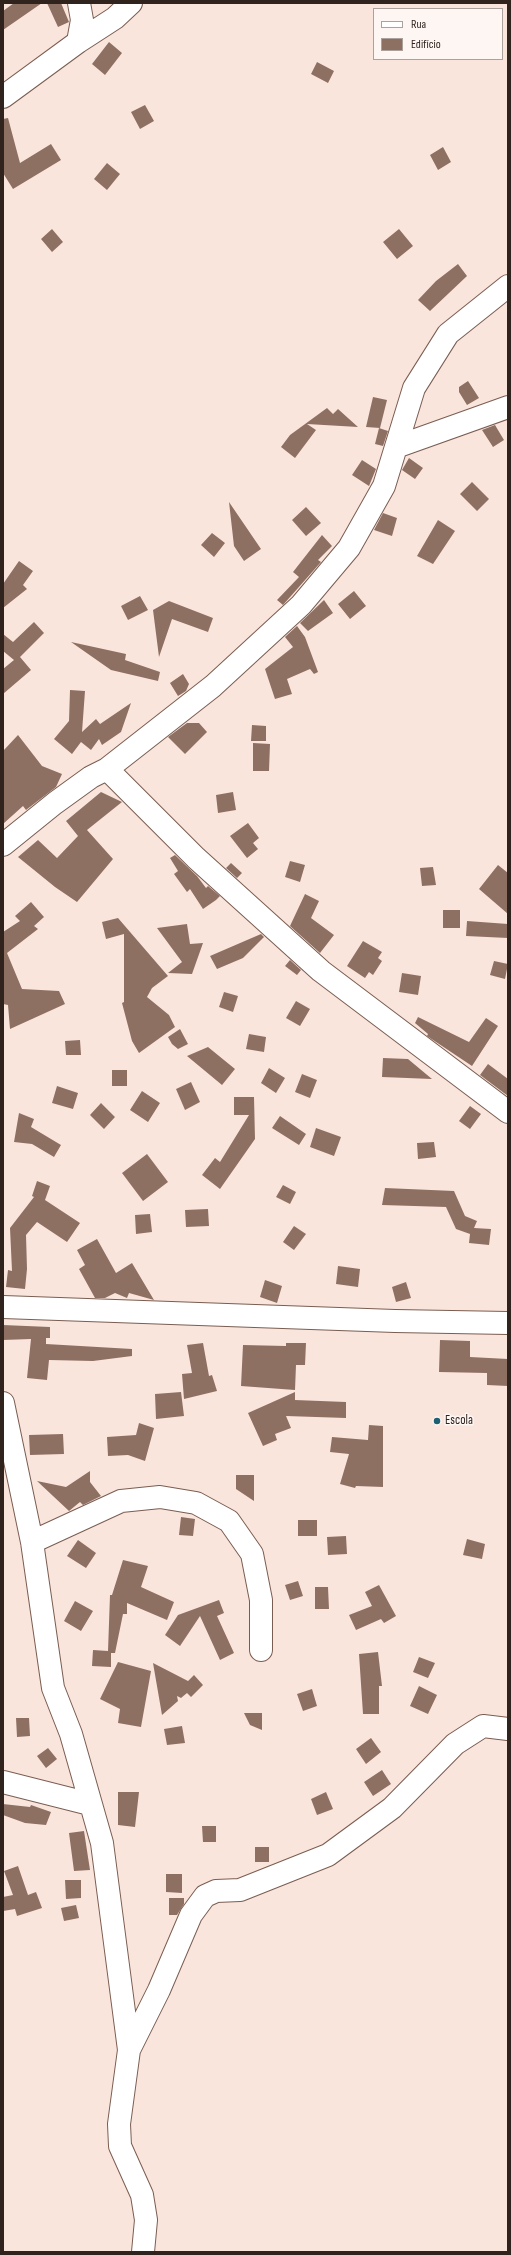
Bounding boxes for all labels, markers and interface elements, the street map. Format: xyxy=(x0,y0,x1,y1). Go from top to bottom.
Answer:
legend xyxy=(373,8,503,60)
text: Rua xyxy=(411,17,426,32)
text: Edifício xyxy=(411,37,441,52)
place label: Escola xyxy=(445,1413,473,1429)
marker: Escola xyxy=(432,1416,442,1426)

